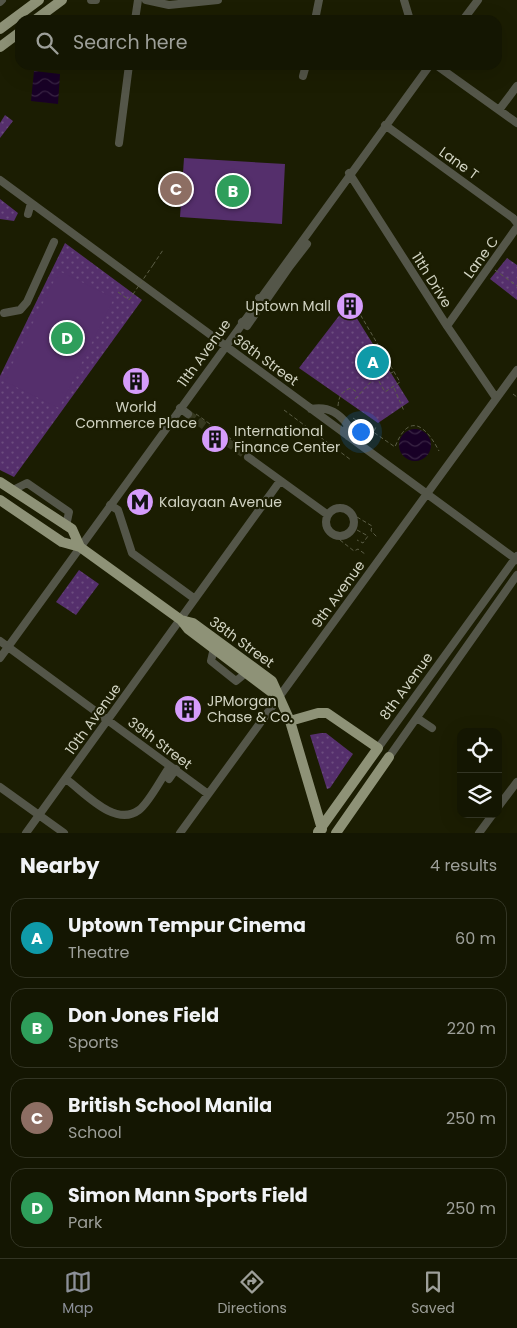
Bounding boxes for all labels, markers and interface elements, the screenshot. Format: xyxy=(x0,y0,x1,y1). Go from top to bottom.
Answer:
search box xyxy=(15,15,502,70)
icon: search xyxy=(33,29,61,57)
text: Search here xyxy=(73,29,187,56)
street label: Lane T xyxy=(435,142,483,184)
pin: C xyxy=(160,170,192,208)
pin: B xyxy=(217,172,249,210)
street label: Lane C xyxy=(459,232,503,282)
street label: 11th Drive xyxy=(407,248,457,312)
building icon: Uptown Mall xyxy=(335,291,365,321)
place label: Uptown Mall xyxy=(245,296,331,316)
street label: 11th Avenue xyxy=(173,315,236,391)
pin: D xyxy=(51,319,83,357)
street label: 36th Street xyxy=(229,330,303,390)
pin: A xyxy=(357,343,389,381)
building icon: World Commerce Place xyxy=(121,366,151,396)
place label: World Commerce Place xyxy=(75,397,197,433)
your location xyxy=(348,419,374,445)
place label: International Finance Center xyxy=(234,421,340,457)
building icon: International Finance Center xyxy=(200,424,230,454)
metro station icon: Kalayaan Avenue xyxy=(125,487,155,517)
place label: Kalayaan Avenue xyxy=(159,492,282,512)
street label: 9th Avenue xyxy=(307,556,370,632)
street label: 38th Street xyxy=(205,612,279,672)
street label: 8th Avenue xyxy=(375,648,438,724)
street label: 10th Avenue xyxy=(60,679,126,759)
place label: JPMorgan Chase & Co. xyxy=(207,691,293,727)
building icon: JPMorgan Chase & Co. xyxy=(173,694,203,724)
street label: 39th Street xyxy=(124,712,196,774)
map controls xyxy=(457,728,502,818)
button: locate xyxy=(457,728,502,773)
button: layers xyxy=(457,773,502,818)
text: Nearby xyxy=(20,851,100,880)
text: 4 results xyxy=(430,854,497,877)
text: Uptown Tempur Cinema xyxy=(68,912,306,939)
text: A xyxy=(31,927,43,950)
text: 60 m xyxy=(455,927,496,950)
text: Theatre xyxy=(68,941,129,964)
text: Don Jones Field xyxy=(68,1002,219,1029)
text: B xyxy=(32,1017,42,1040)
text: 220 m xyxy=(447,1017,496,1040)
text: Sports xyxy=(68,1031,119,1054)
text: British School Manila xyxy=(68,1092,272,1119)
text: C xyxy=(31,1107,43,1130)
text: 250 m xyxy=(446,1107,496,1130)
text: School xyxy=(68,1121,122,1144)
text: Simon Mann Sports Field xyxy=(68,1182,308,1209)
text: D xyxy=(31,1197,43,1220)
text: 250 m xyxy=(446,1197,496,1220)
text: Park xyxy=(68,1211,102,1234)
tab: Map xyxy=(62,1268,93,1319)
tab: Directions xyxy=(217,1268,287,1319)
tab: Saved xyxy=(411,1268,455,1319)

